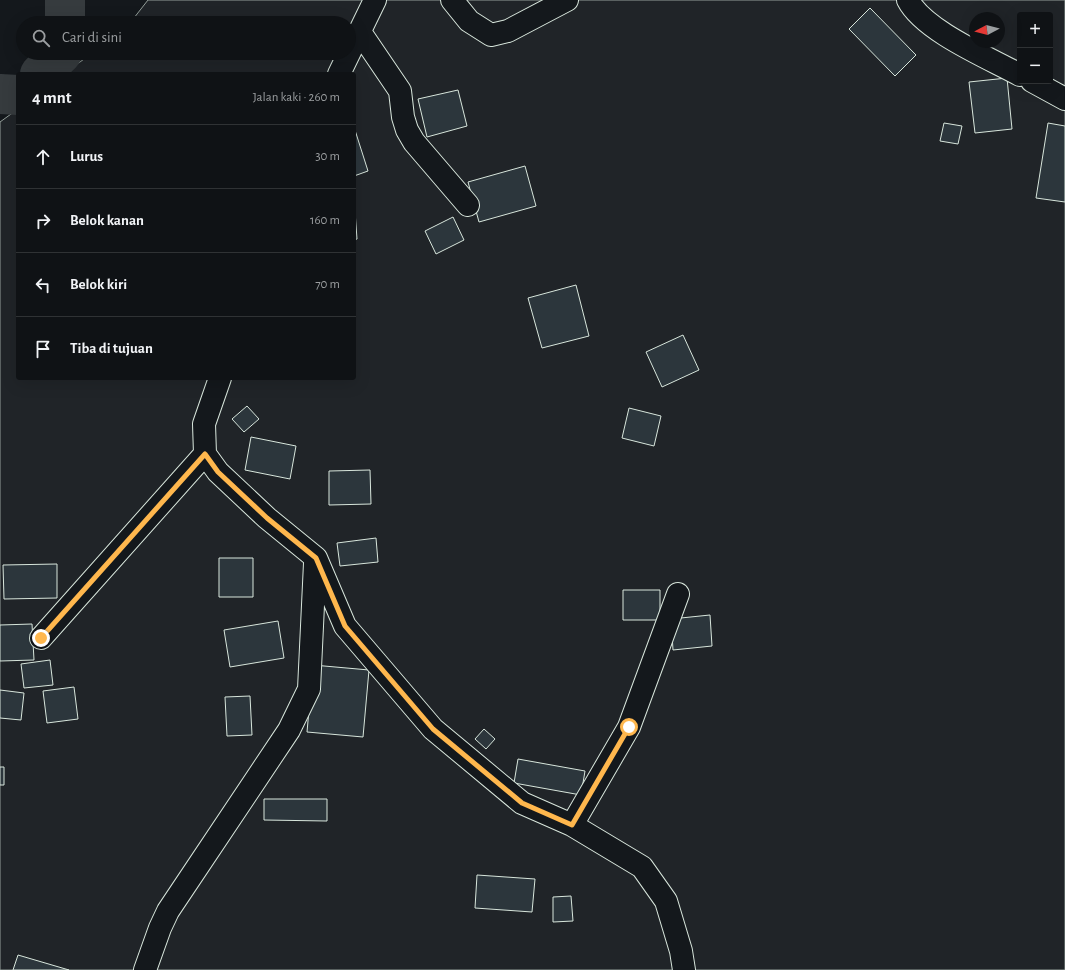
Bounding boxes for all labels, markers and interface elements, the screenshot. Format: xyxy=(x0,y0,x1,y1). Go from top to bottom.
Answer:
north arrow xyxy=(969,12,1005,48)
map controls xyxy=(1017,12,1053,84)
button: + xyxy=(1017,12,1053,48)
search box xyxy=(16,16,356,60)
icon: search xyxy=(30,27,52,49)
text: Cari di sini xyxy=(62,30,122,45)
button: − xyxy=(1017,48,1053,84)
text: 4 mnt xyxy=(32,89,71,106)
text: Jalan kaki · 260 m xyxy=(253,91,340,104)
icon: ahead xyxy=(32,146,54,168)
text: Lurus xyxy=(70,149,103,164)
text: 30 m xyxy=(315,150,340,163)
icon: right xyxy=(32,210,54,232)
text: Belok kanan xyxy=(70,213,144,228)
text: 160 m xyxy=(310,214,340,227)
icon: left xyxy=(32,274,54,296)
text: Belok kiri xyxy=(70,277,127,292)
text: 70 m xyxy=(315,278,340,291)
icon: arrive xyxy=(32,338,54,360)
text: Tiba di tujuan xyxy=(70,341,153,356)
route end xyxy=(32,629,50,647)
route start xyxy=(620,718,638,736)

